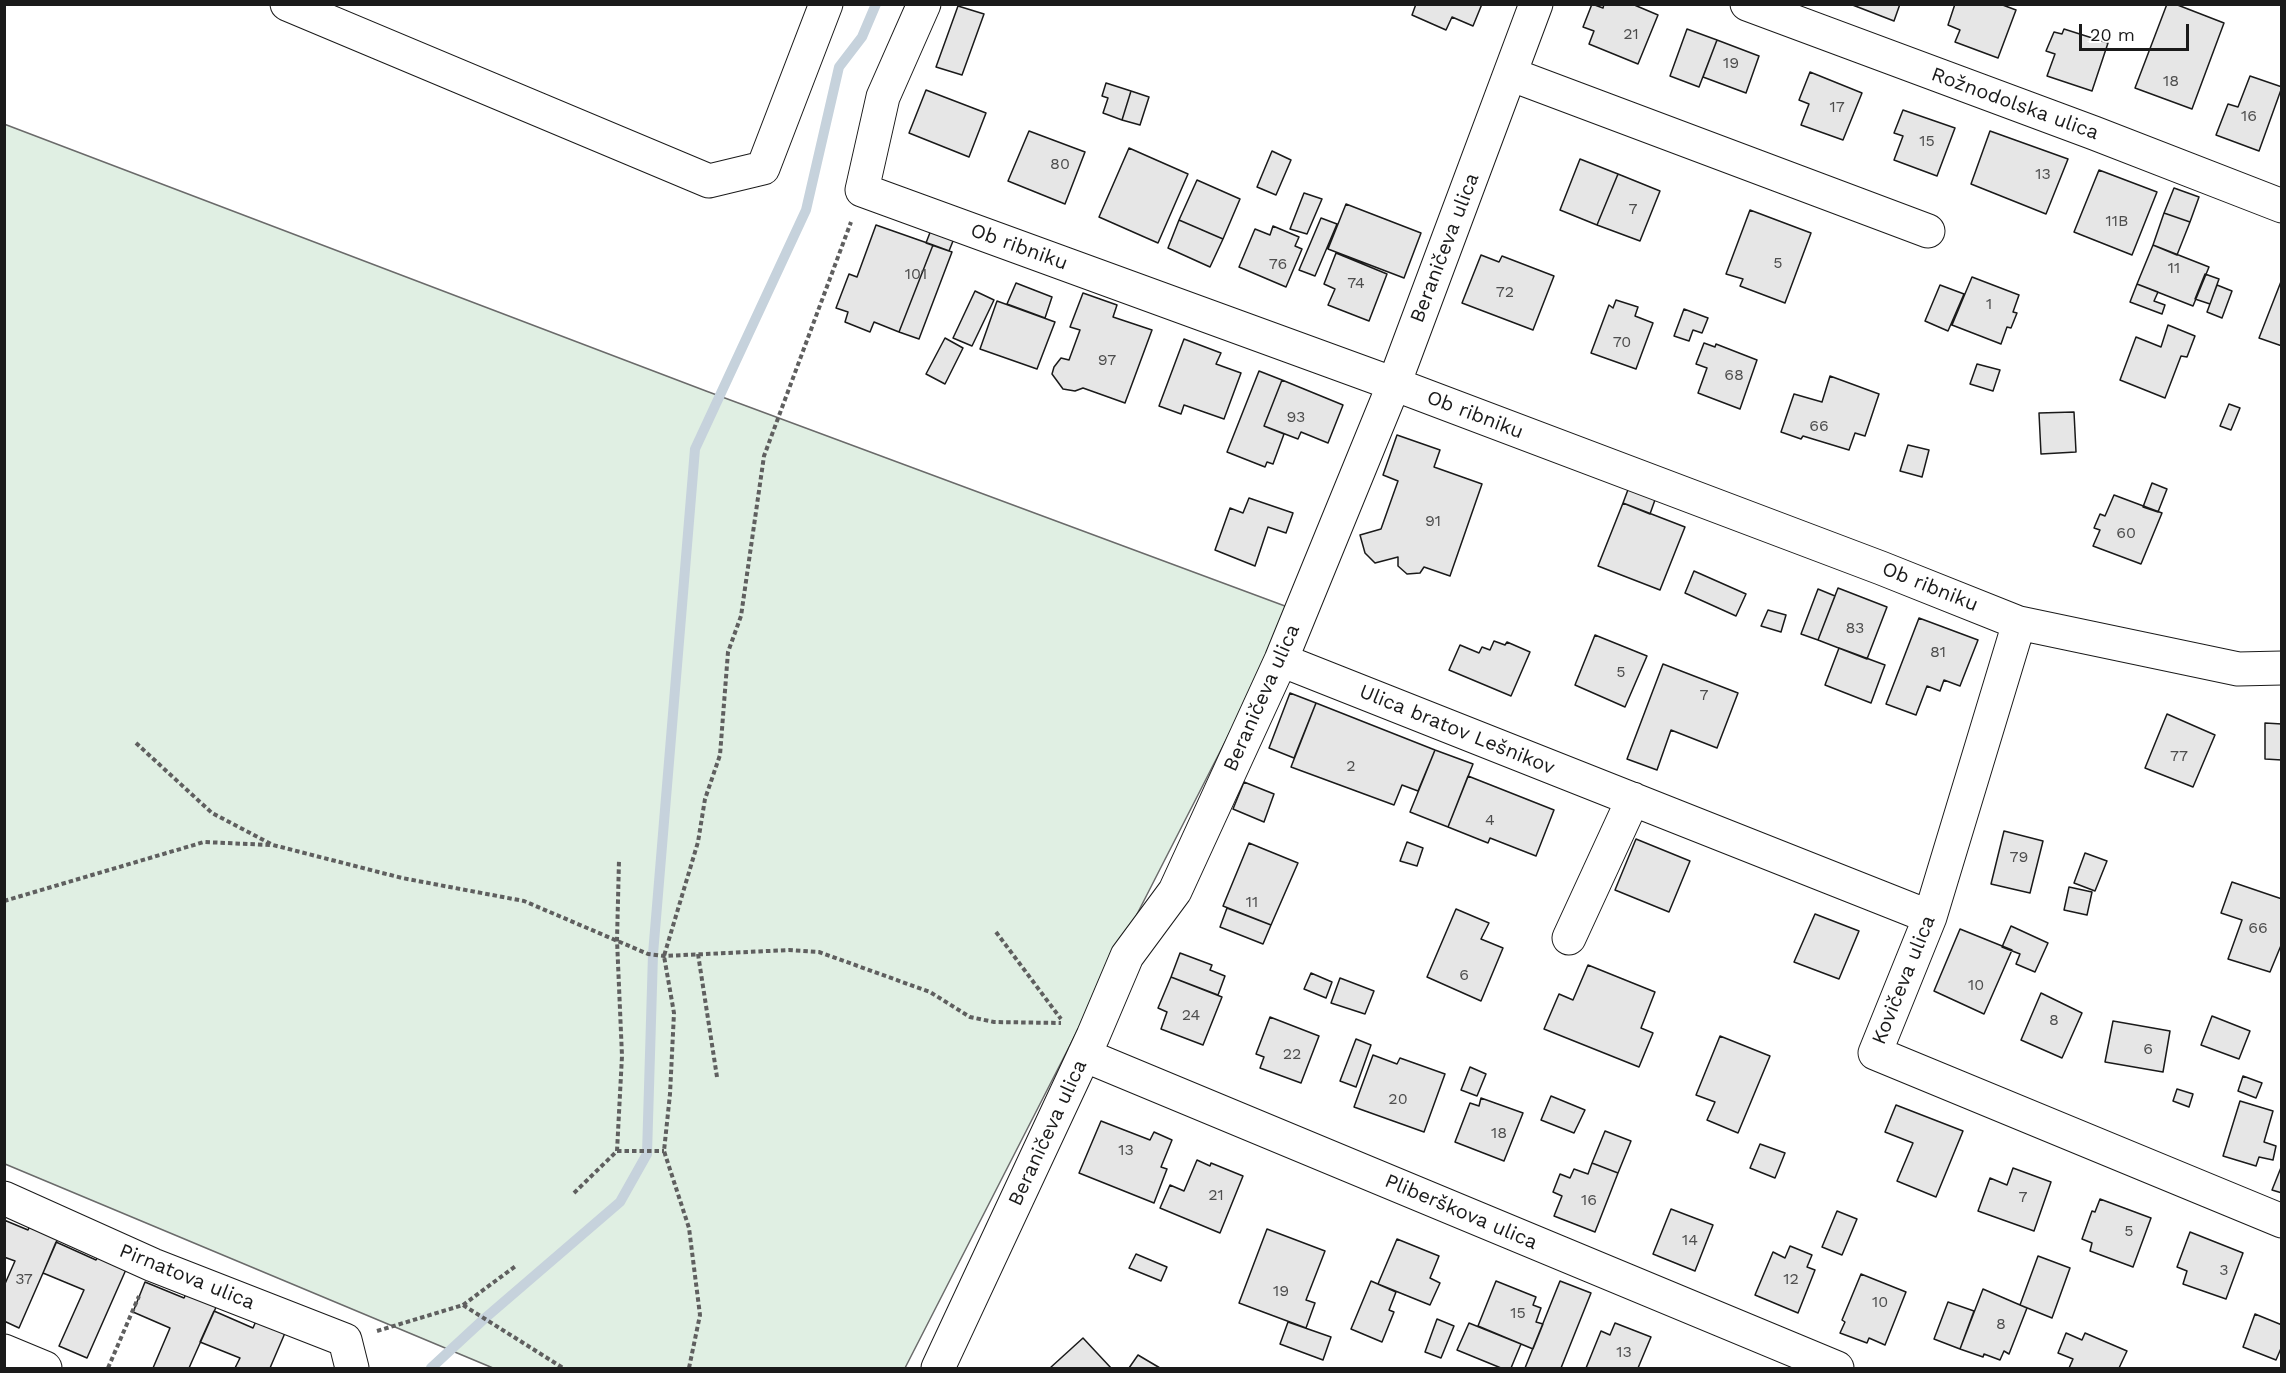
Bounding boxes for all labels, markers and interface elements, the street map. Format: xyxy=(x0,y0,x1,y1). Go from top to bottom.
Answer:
scale bar xyxy=(2082,12,2192,50)
house number: 21 xyxy=(1623,24,1639,44)
text: 20 m xyxy=(2090,24,2135,45)
house number: 19 xyxy=(1723,53,1739,73)
street label: Rožnodolska ulica xyxy=(1928,63,2102,145)
house number: 18 xyxy=(2163,71,2179,91)
house number: 17 xyxy=(1829,97,1845,117)
house number: 16 xyxy=(2241,106,2257,126)
house number: 15 xyxy=(1919,131,1935,151)
house number: 80 xyxy=(1050,154,1070,174)
house number: 13 xyxy=(2035,164,2051,184)
street label: Beraničeva ulica xyxy=(1405,170,1485,326)
house number: 7 xyxy=(1629,199,1637,219)
house number: 11B xyxy=(2106,211,2128,231)
street label: Ob ribniku xyxy=(967,218,1071,276)
house number: 5 xyxy=(1773,253,1783,273)
house number: 76 xyxy=(1269,254,1287,274)
house number: 11 xyxy=(2168,258,2180,278)
house number: 101 xyxy=(905,264,927,284)
house number: 74 xyxy=(1347,273,1365,293)
house number: 72 xyxy=(1496,282,1514,302)
house number: 1 xyxy=(1986,294,1992,314)
house number: 70 xyxy=(1613,332,1631,352)
house number: 97 xyxy=(1098,350,1116,370)
house number: 68 xyxy=(1724,365,1744,385)
street label: Ob ribniku xyxy=(1423,386,1527,444)
house number: 93 xyxy=(1287,407,1305,427)
house number: 66 xyxy=(1809,416,1829,436)
house number: 91 xyxy=(1425,511,1441,531)
house number: 60 xyxy=(2116,523,2136,543)
street label: Ob ribniku xyxy=(1878,557,1982,617)
house number: 83 xyxy=(1846,618,1864,638)
street label: Beraničeva ulica xyxy=(1219,621,1305,775)
house number: 81 xyxy=(1930,642,1946,662)
house number: 5 xyxy=(1616,662,1626,682)
street label: Ulica bratov Lešnikov xyxy=(1356,680,1558,780)
house number: 7 xyxy=(1700,685,1708,705)
house number: 77 xyxy=(2170,746,2188,766)
house number: 2 xyxy=(1346,756,1356,776)
house number: 4 xyxy=(1485,810,1495,830)
house number: 79 xyxy=(2010,847,2028,867)
house number: 11 xyxy=(1246,892,1258,912)
street label: Kovičeva ulica xyxy=(1867,912,1941,1048)
house number: 66 xyxy=(2248,918,2268,938)
house number: 6 xyxy=(1459,965,1469,985)
house number: 10 xyxy=(1968,975,1984,995)
house number: 24 xyxy=(1182,1005,1200,1025)
house number: 8 xyxy=(2049,1010,2059,1030)
house number: 6 xyxy=(2143,1039,2153,1059)
house number: 22 xyxy=(1283,1044,1301,1064)
street label: Beraničeva ulica xyxy=(1004,1056,1092,1210)
house number: 20 xyxy=(1388,1089,1408,1109)
house number: 18 xyxy=(1491,1123,1507,1143)
house number: 13 xyxy=(1118,1140,1134,1160)
street label: Pliberškova ulica xyxy=(1381,1169,1541,1255)
house number: 21 xyxy=(1208,1185,1224,1205)
house number: 7 xyxy=(2019,1187,2027,1207)
house number: 16 xyxy=(1581,1190,1597,1210)
house number: 5 xyxy=(2124,1221,2134,1241)
house number: 14 xyxy=(1682,1230,1698,1250)
street label: Pirnatova ulica xyxy=(116,1239,258,1315)
house number: 3 xyxy=(2219,1260,2229,1280)
house number: 37 xyxy=(15,1269,33,1289)
house number: 12 xyxy=(1783,1269,1799,1289)
house number: 19 xyxy=(1273,1281,1289,1301)
house number: 10 xyxy=(1872,1292,1888,1312)
house number: 15 xyxy=(1510,1303,1526,1323)
house number: 8 xyxy=(1996,1314,2006,1334)
house number: 13 xyxy=(1616,1342,1632,1362)

